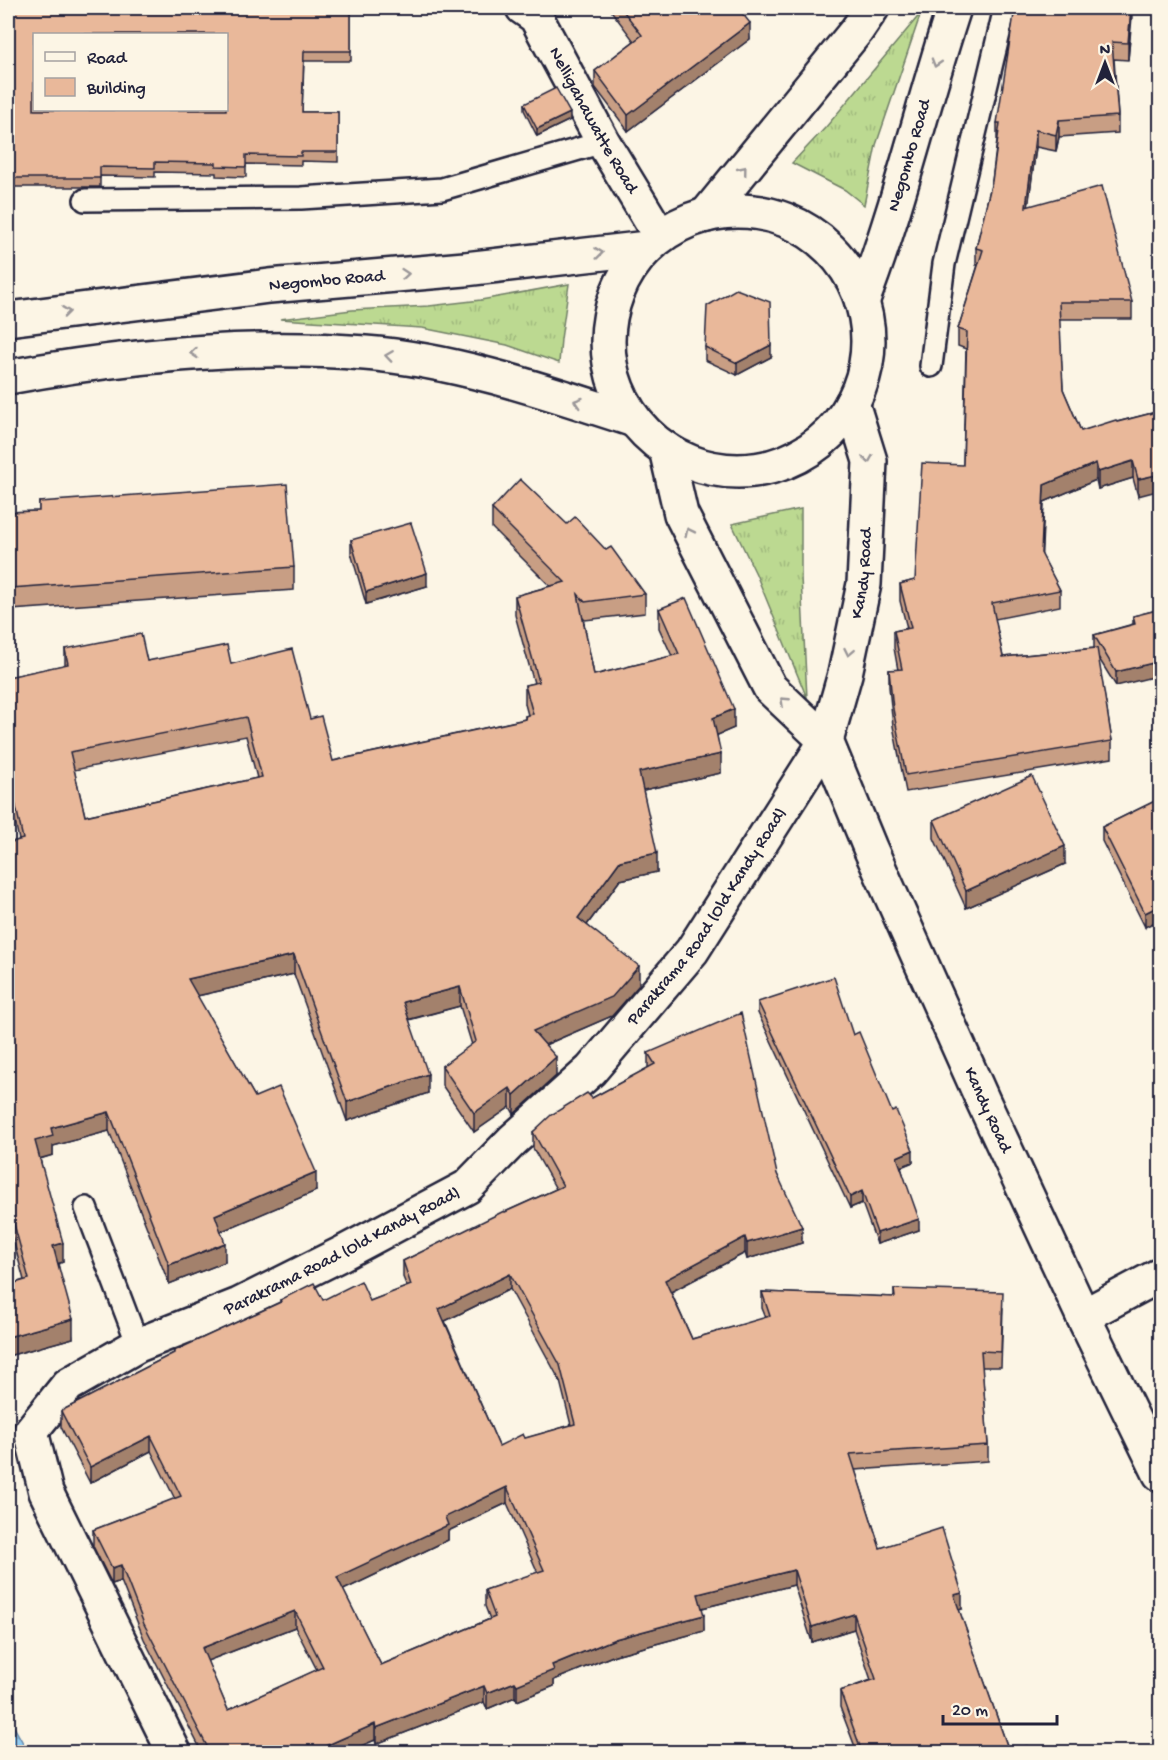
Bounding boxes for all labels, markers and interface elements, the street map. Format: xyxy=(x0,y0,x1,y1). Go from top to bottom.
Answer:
legend xyxy=(33,33,228,111)
north arrow xyxy=(1075,33,1135,93)
text: N xyxy=(1100,42,1111,61)
street label: Nelligahawatte Road xyxy=(544,44,643,199)
text: Road xyxy=(87,49,128,70)
one-way arrow xyxy=(931,57,943,68)
text: Building xyxy=(86,79,146,100)
street label: Negombo Road xyxy=(883,96,936,214)
one-way arrow xyxy=(736,166,747,177)
one-way arrow xyxy=(595,248,604,260)
street label: Negombo Road xyxy=(268,265,387,296)
one-way arrow xyxy=(401,268,410,281)
one-way arrow xyxy=(61,306,70,318)
one-way arrow xyxy=(190,346,199,359)
one-way arrow xyxy=(384,350,393,362)
one-way arrow xyxy=(573,397,584,409)
one-way arrow xyxy=(862,454,874,464)
street label: Kandy Road xyxy=(846,526,877,621)
one-way arrow xyxy=(685,527,697,538)
one-way arrow xyxy=(843,646,856,656)
one-way arrow xyxy=(780,697,790,708)
street label: Parakrama Road (Old Kandy Road) xyxy=(622,804,791,1031)
street label: Kandy Road xyxy=(959,1064,1017,1157)
street label: Parakrama Road (Old Kandy Road) xyxy=(220,1182,464,1321)
scale bar xyxy=(943,1688,1057,1726)
text: 20 m xyxy=(952,1701,988,1722)

